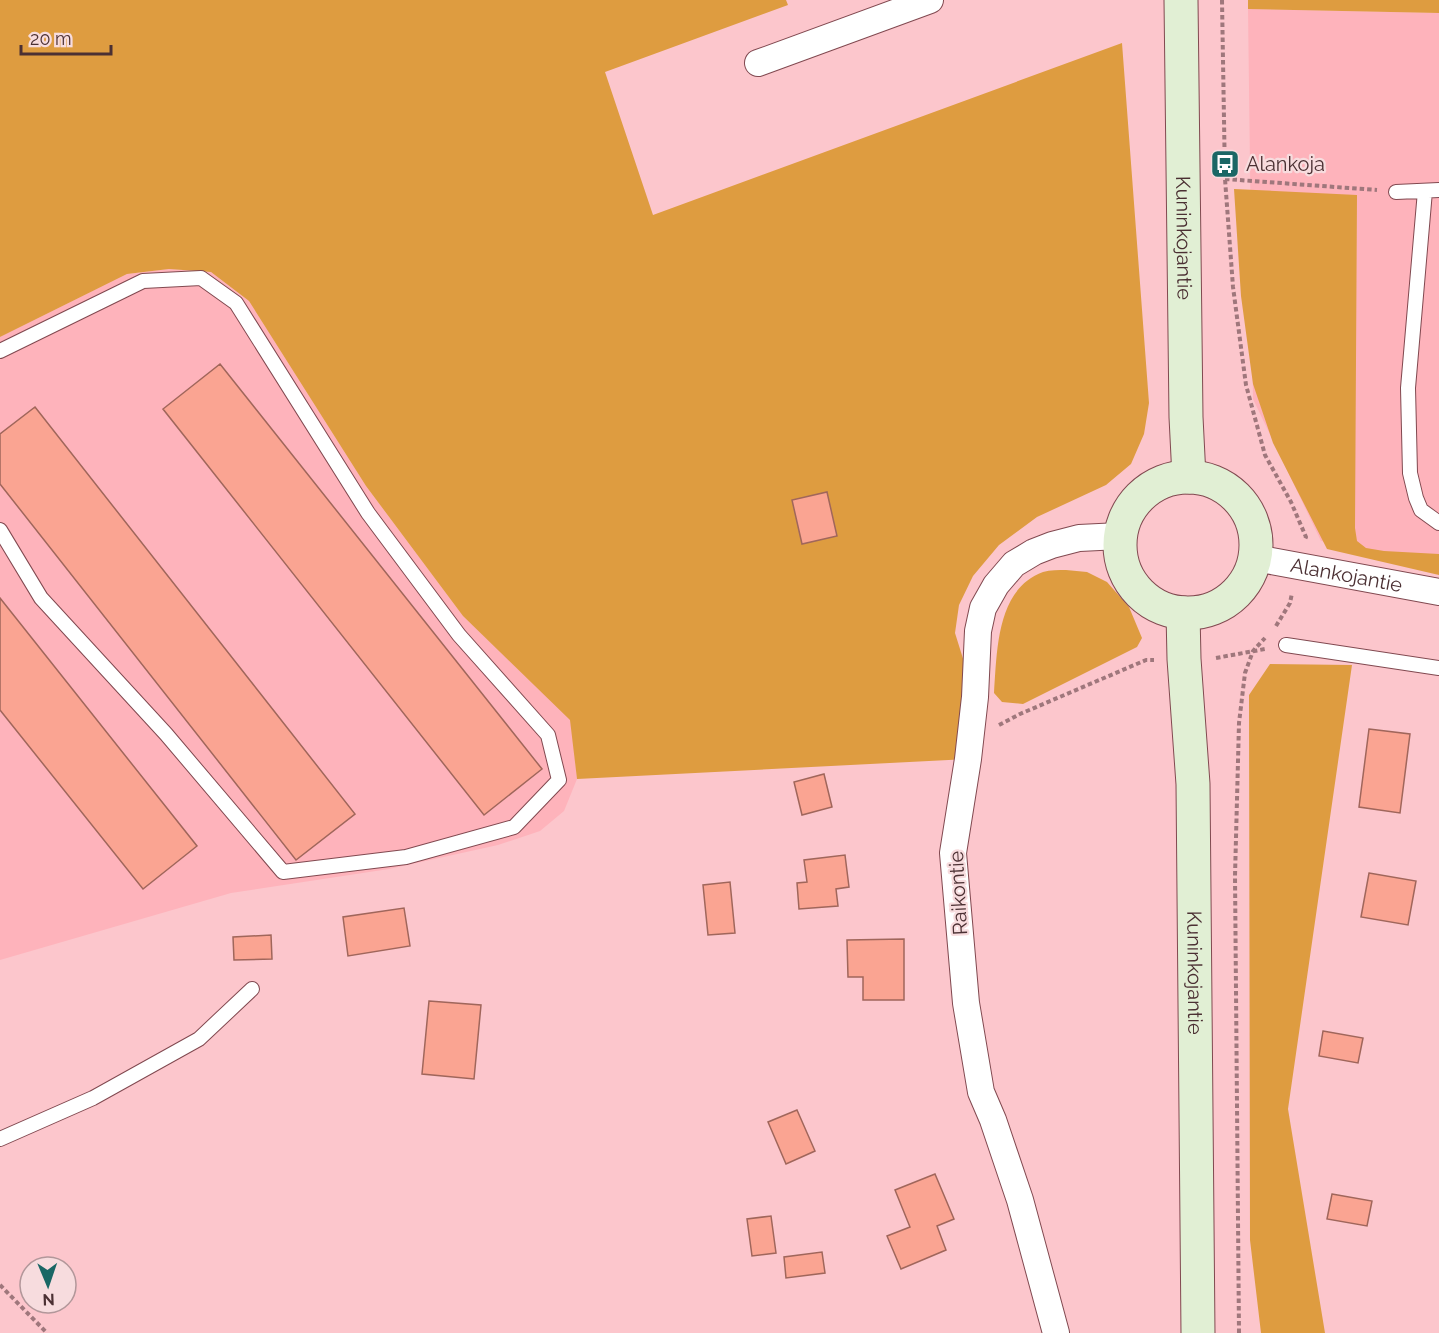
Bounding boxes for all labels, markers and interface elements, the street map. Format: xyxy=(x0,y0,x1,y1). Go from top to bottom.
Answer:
scale bar xyxy=(21,18,111,56)
text: 20 m xyxy=(30,28,72,49)
bus stop icon: Alankoja xyxy=(1209,148,1241,180)
place label: Alankoja xyxy=(1246,152,1325,176)
street label: Kuninkojantie xyxy=(1171,176,1197,300)
street label: Alankojantie xyxy=(1289,553,1405,597)
street label: Raikontie xyxy=(944,850,972,936)
street label: Kuninkojantie xyxy=(1182,911,1207,1035)
north arrow xyxy=(18,1255,78,1315)
text: N xyxy=(42,1290,55,1309)

